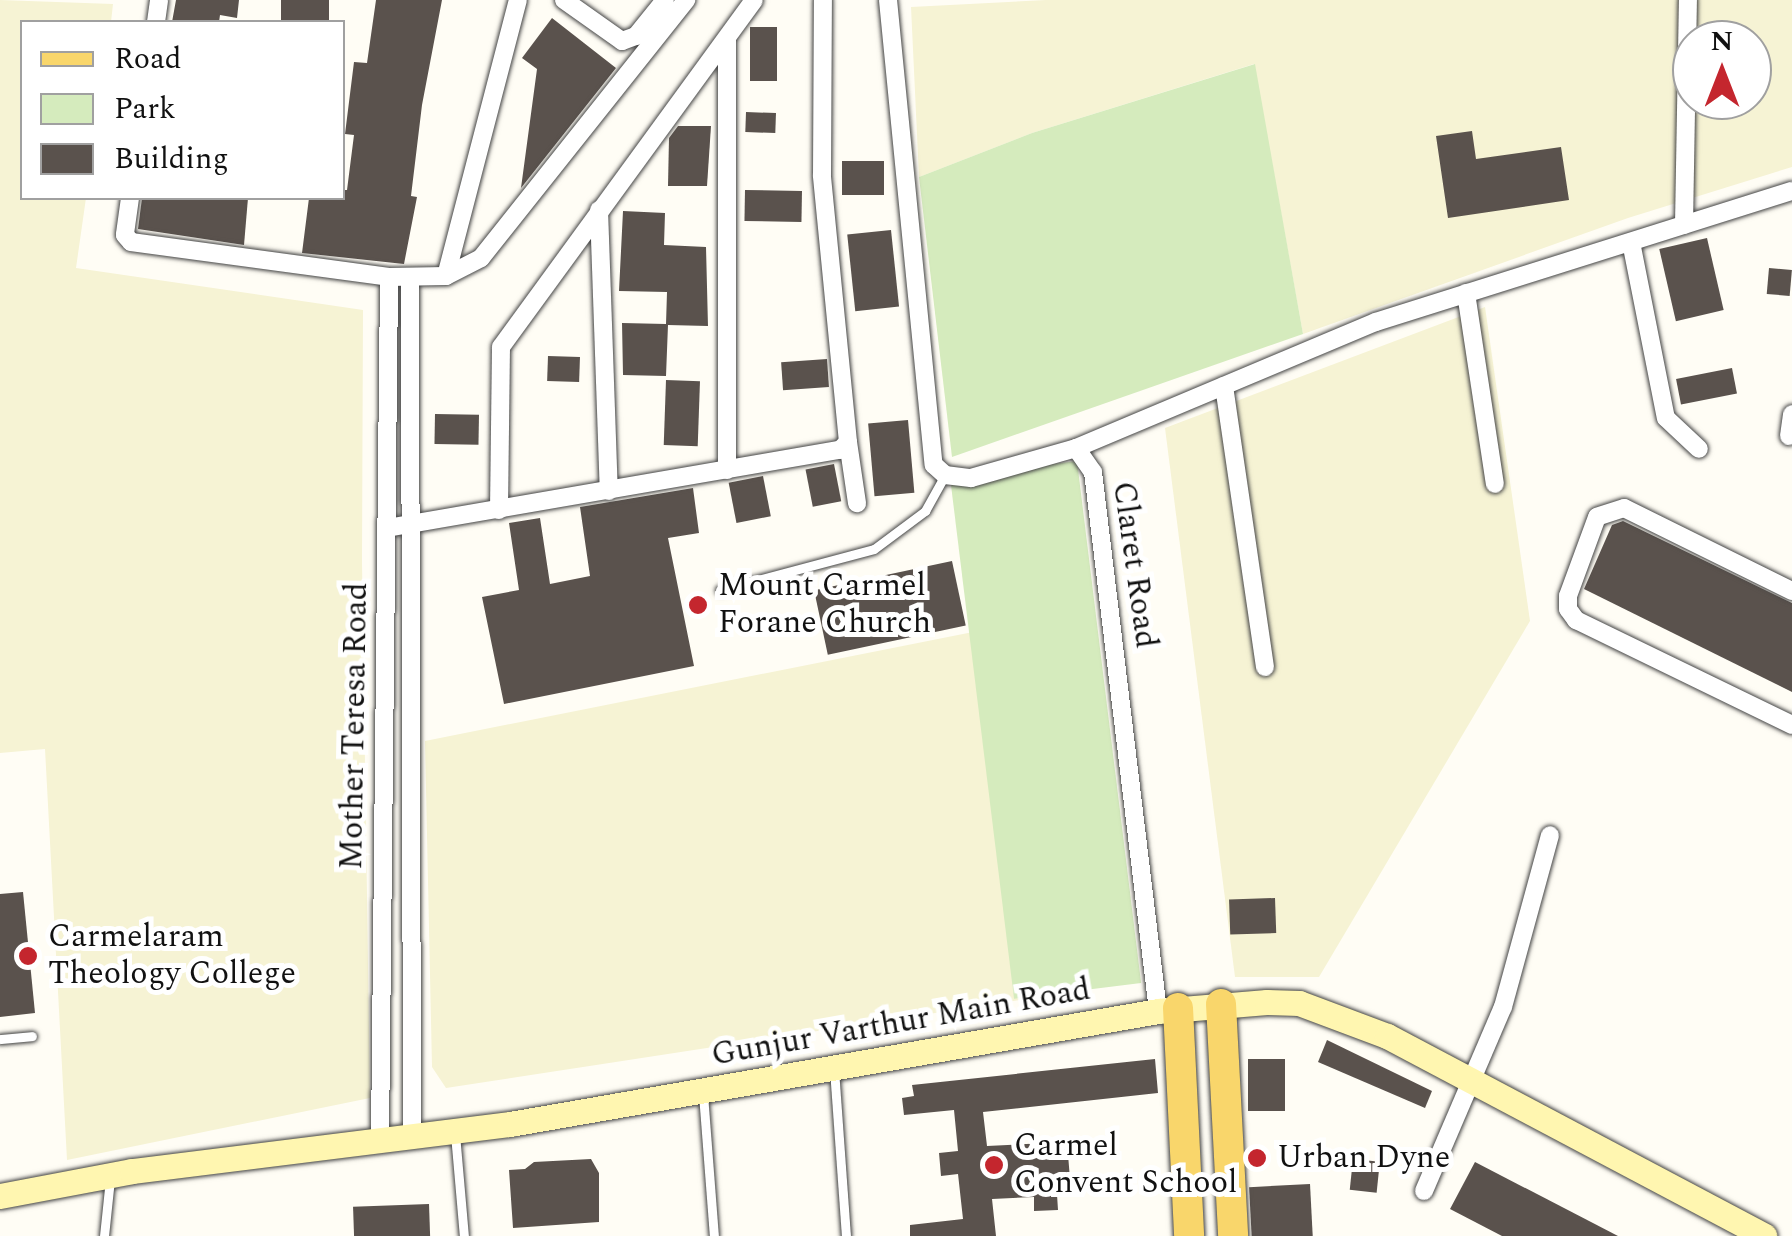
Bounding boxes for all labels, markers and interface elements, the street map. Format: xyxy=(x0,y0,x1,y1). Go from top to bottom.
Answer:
legend xyxy=(20,20,345,200)
north arrow xyxy=(1672,20,1772,120)
text: N xyxy=(1711,20,1733,63)
text: Road xyxy=(114,36,182,82)
text: Park xyxy=(114,86,176,132)
text: Building xyxy=(114,136,229,182)
street label: Claret Road xyxy=(1103,479,1165,651)
place label: Mount Carmel Forane Church xyxy=(718,568,931,643)
street label: Mother Teresa Road xyxy=(333,582,377,870)
marker: Mount Carmel Forane Church xyxy=(687,594,709,616)
place label: Carmelaram Theology College xyxy=(48,919,296,994)
marker: Carmelaram Theology College xyxy=(17,945,39,967)
street label: Gunjur Varthur Main Road xyxy=(709,971,1093,1075)
place label: Carmel Convent School xyxy=(1014,1128,1237,1203)
place label: Urban Dyne xyxy=(1277,1139,1450,1177)
marker: Urban Dyne xyxy=(1246,1147,1268,1169)
marker: Carmel Convent School xyxy=(983,1154,1005,1176)

